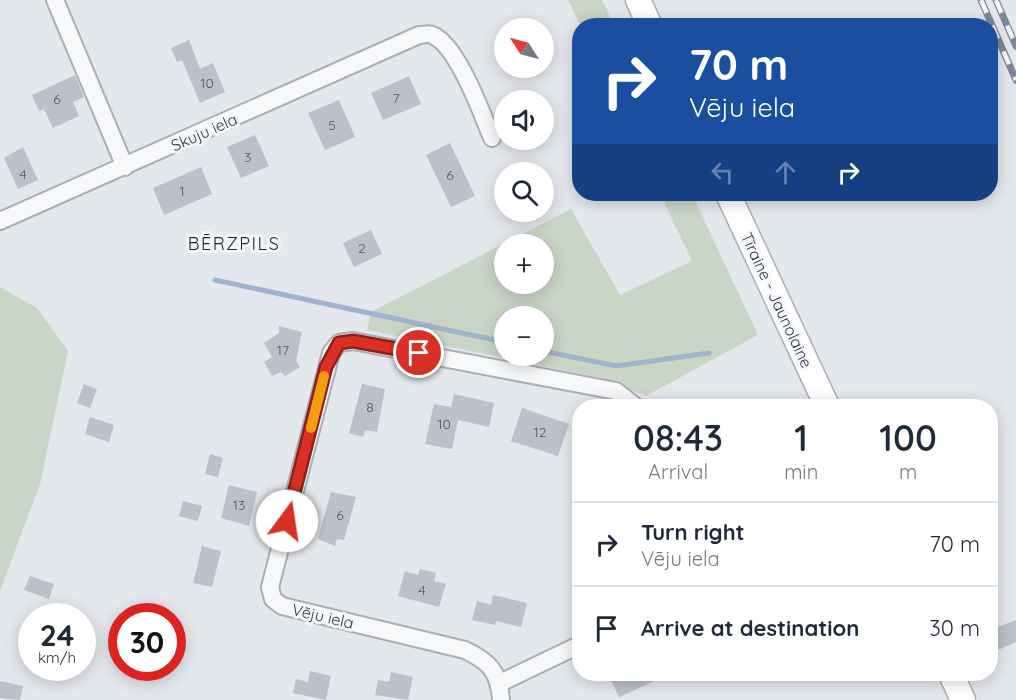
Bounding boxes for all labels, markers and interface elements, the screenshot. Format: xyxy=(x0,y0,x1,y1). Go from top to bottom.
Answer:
north arrow xyxy=(494,18,554,78)
map controls xyxy=(494,18,554,366)
text: 70 m xyxy=(689,38,788,91)
icon: right xyxy=(590,42,668,120)
house number: 10 xyxy=(200,74,214,92)
house number: 7 xyxy=(392,89,400,107)
house number: 6 xyxy=(53,90,61,108)
button: sound xyxy=(494,90,554,150)
text: Vēju iela xyxy=(689,90,795,124)
street label: Skuju iela xyxy=(168,109,240,155)
house number: 5 xyxy=(328,116,336,134)
house number: 3 xyxy=(244,148,252,166)
icon: left xyxy=(706,156,739,189)
icon: ahead xyxy=(769,156,802,189)
icon: right xyxy=(832,156,865,189)
button: search xyxy=(494,162,554,222)
house number: 4 xyxy=(19,165,27,183)
house number: 6 xyxy=(446,166,454,184)
house number: 1 xyxy=(179,182,185,200)
street label: Tīraine - Jaunolaine xyxy=(737,229,817,371)
district label: BĒRZPILS xyxy=(188,232,280,255)
button: + xyxy=(494,234,554,294)
house number: 2 xyxy=(358,239,366,257)
button: − xyxy=(494,306,554,366)
pin xyxy=(393,327,444,378)
icon: arrive xyxy=(402,336,435,369)
house number: 17 xyxy=(277,341,289,359)
house number: 8 xyxy=(366,398,374,416)
house number: 10 xyxy=(437,415,451,433)
text: 08:43 xyxy=(633,415,723,460)
text: 1 xyxy=(794,415,808,460)
text: 100 xyxy=(879,415,937,460)
house number: 12 xyxy=(534,423,547,441)
text: Arrival xyxy=(648,459,708,484)
text: min xyxy=(784,459,818,484)
text: m xyxy=(899,459,917,484)
position arrow xyxy=(255,489,319,553)
house number: 13 xyxy=(233,496,245,514)
house number: 6 xyxy=(336,506,344,524)
text: Turn right xyxy=(641,518,745,546)
icon: right xyxy=(590,528,623,561)
text: 70 m xyxy=(930,530,980,558)
text: Vēju iela xyxy=(641,546,720,571)
house number: 4 xyxy=(418,581,426,599)
street label: Vēju iela xyxy=(290,599,356,633)
speed limit sign: 30 xyxy=(108,603,186,681)
icon: arrive xyxy=(590,612,623,645)
text: Arrive at destination xyxy=(641,614,859,642)
text: 30 m xyxy=(929,614,980,642)
text: 24 xyxy=(40,616,74,654)
text: km/h xyxy=(38,648,76,667)

